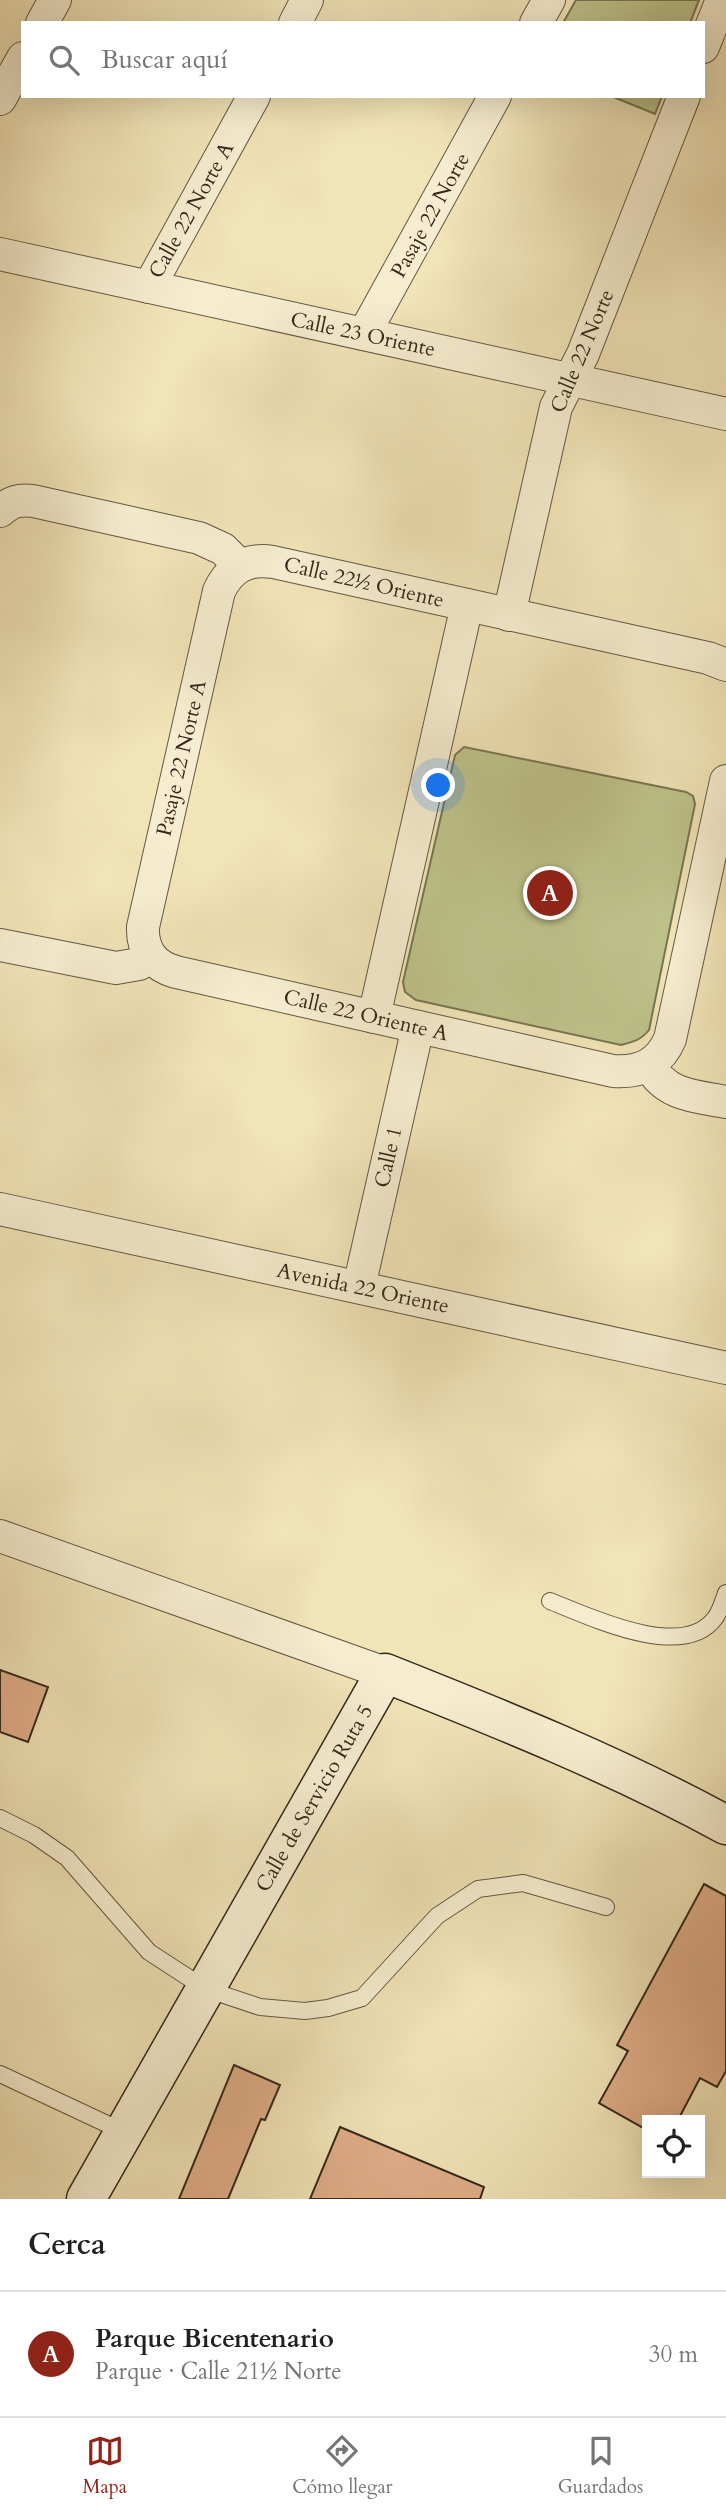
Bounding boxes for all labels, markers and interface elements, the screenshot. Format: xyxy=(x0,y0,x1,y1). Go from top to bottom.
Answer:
search box xyxy=(21,21,705,98)
icon: search xyxy=(45,41,83,79)
text: Buscar aquí xyxy=(101,42,228,77)
street label: Calle 22 Norte A xyxy=(142,137,241,284)
street label: Pasaje 22 Norte xyxy=(384,147,477,283)
street label: Calle 22 Norte xyxy=(543,285,621,417)
street label: Calle 23 Oriente xyxy=(288,305,438,364)
street label: Calle 22½ Oriente xyxy=(281,550,447,615)
street label: Pasaje 22 Norte A xyxy=(149,677,214,839)
your location xyxy=(421,768,455,802)
pin: A xyxy=(527,867,573,919)
street label: Calle 22 Oriente A xyxy=(281,982,451,1049)
street label: Calle 1 xyxy=(367,1124,410,1190)
street label: Avenida 22 Oriente xyxy=(274,1256,452,1321)
street label: Calle de Servicio Ruta 5 xyxy=(249,1699,380,1897)
map controls xyxy=(642,2115,705,2178)
button: locate xyxy=(642,2115,705,2178)
text: Cerca xyxy=(28,2224,106,2265)
text: Parque Bicentenario xyxy=(95,2321,334,2356)
text: A xyxy=(42,2339,60,2370)
text: 30 m xyxy=(649,2339,698,2370)
text: Parque · Calle 21½ Norte xyxy=(95,2356,342,2387)
tab: Mapa xyxy=(83,2432,127,2500)
tab: Cómo llegar xyxy=(292,2432,393,2500)
tab: Guardados xyxy=(558,2432,643,2500)

